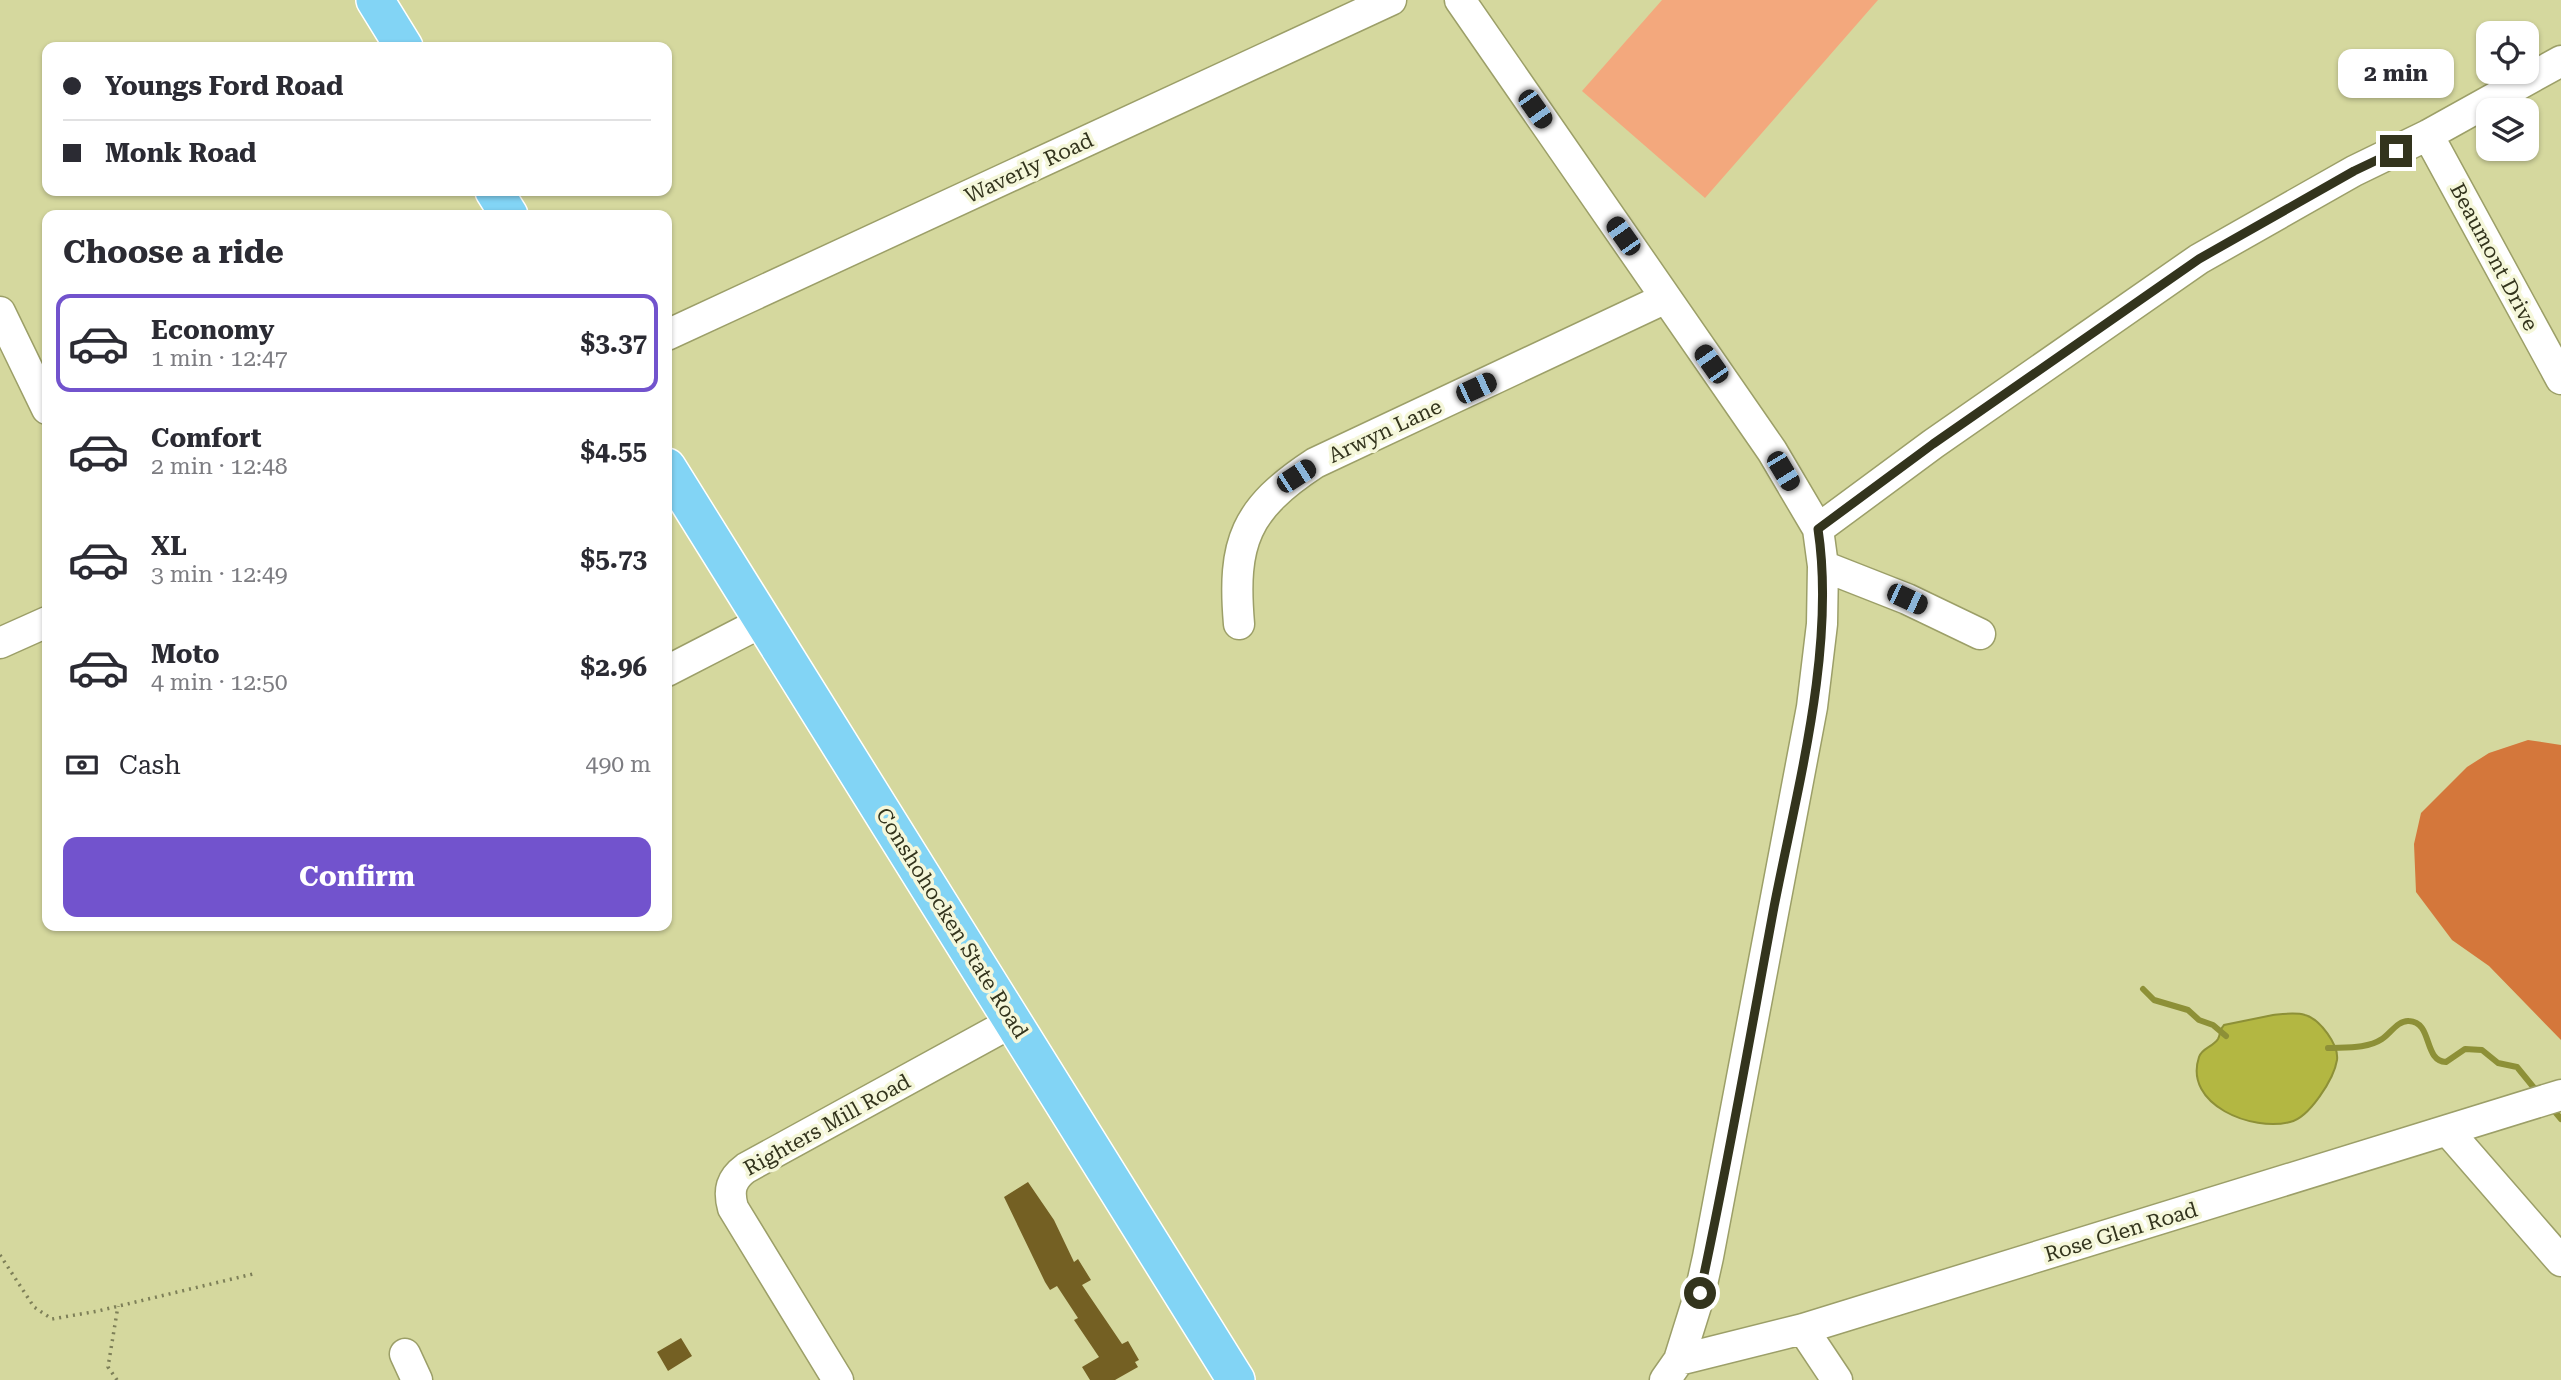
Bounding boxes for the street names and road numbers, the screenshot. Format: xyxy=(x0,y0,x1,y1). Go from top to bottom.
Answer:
street label: Waverly Road xyxy=(961,128,1098,208)
street label: Beaumont Drive xyxy=(2445,179,2543,335)
street label: Arwyn Lane xyxy=(1324,394,1446,468)
street label: Conshohocken State Road xyxy=(871,803,1033,1043)
street label: Righters Mill Road xyxy=(740,1069,915,1181)
street label: Rose Glen Road xyxy=(2042,1197,2201,1267)

